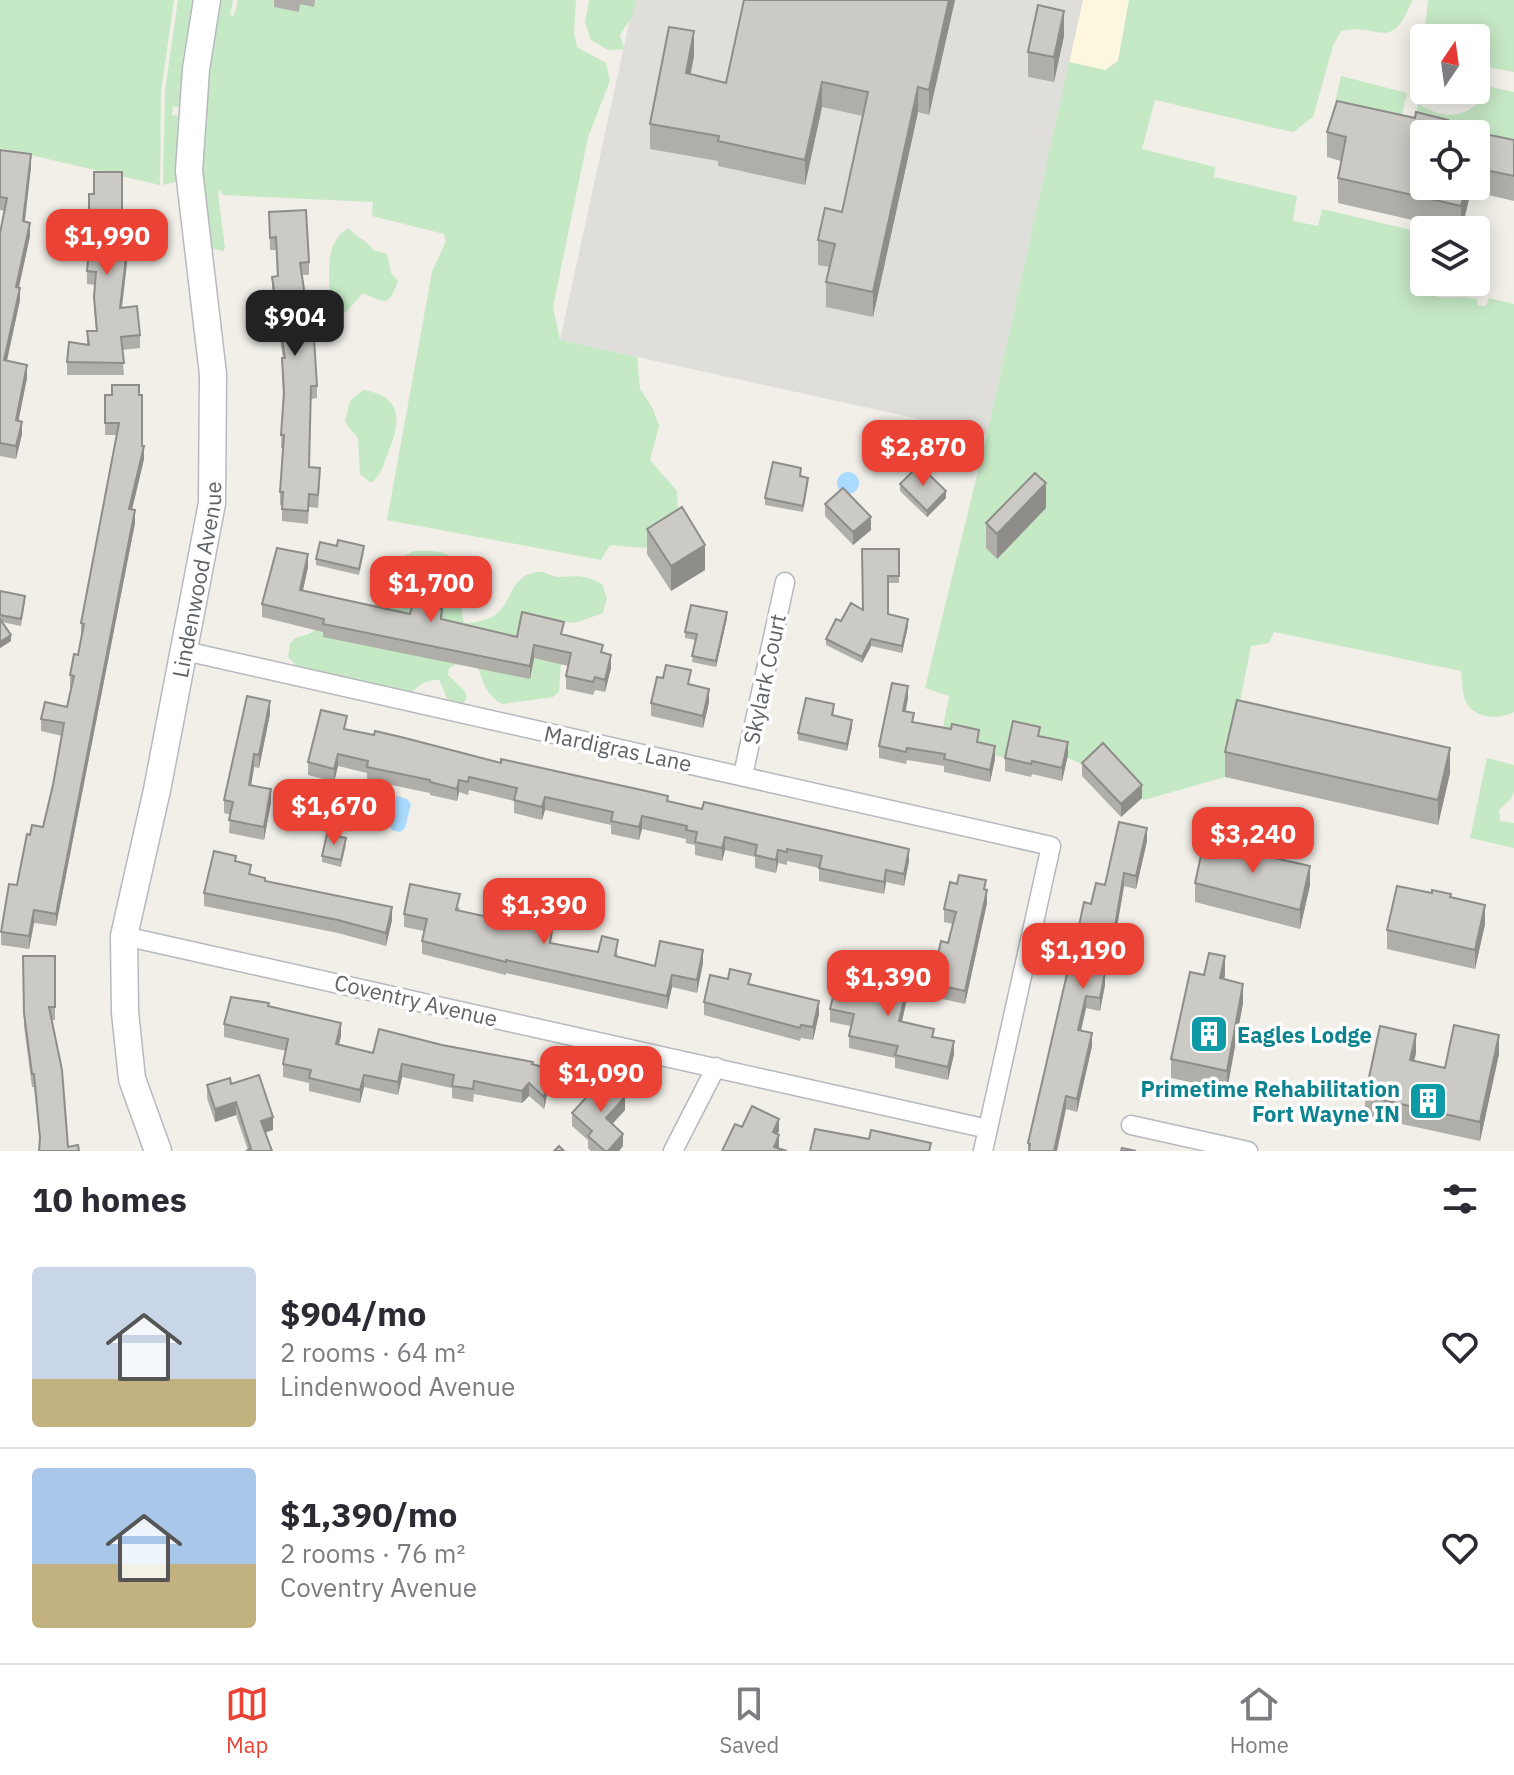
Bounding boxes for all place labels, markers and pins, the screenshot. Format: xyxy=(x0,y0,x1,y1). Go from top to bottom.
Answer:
pin: $1,990 xyxy=(42,209,172,277)
pin: $904 xyxy=(248,290,342,358)
pin: $2,870 xyxy=(858,420,988,488)
pin: $1,700 xyxy=(366,556,496,624)
pin: $1,670 xyxy=(269,779,399,847)
pin: $3,240 xyxy=(1188,807,1318,875)
pin: $1,390 xyxy=(479,878,609,946)
pin: $1,190 xyxy=(1018,923,1148,991)
pin: $1,390 xyxy=(823,950,953,1018)
building icon: Eagles Lodge xyxy=(1188,1013,1230,1055)
place label: Eagles Lodge xyxy=(1237,1020,1372,1049)
pin: $1,090 xyxy=(536,1046,666,1114)
place label: Primetime Rehabilitation Fort Wayne IN xyxy=(1140,1074,1400,1128)
building icon: Primetime Rehabilitation Fort Wayne IN xyxy=(1407,1080,1449,1122)

